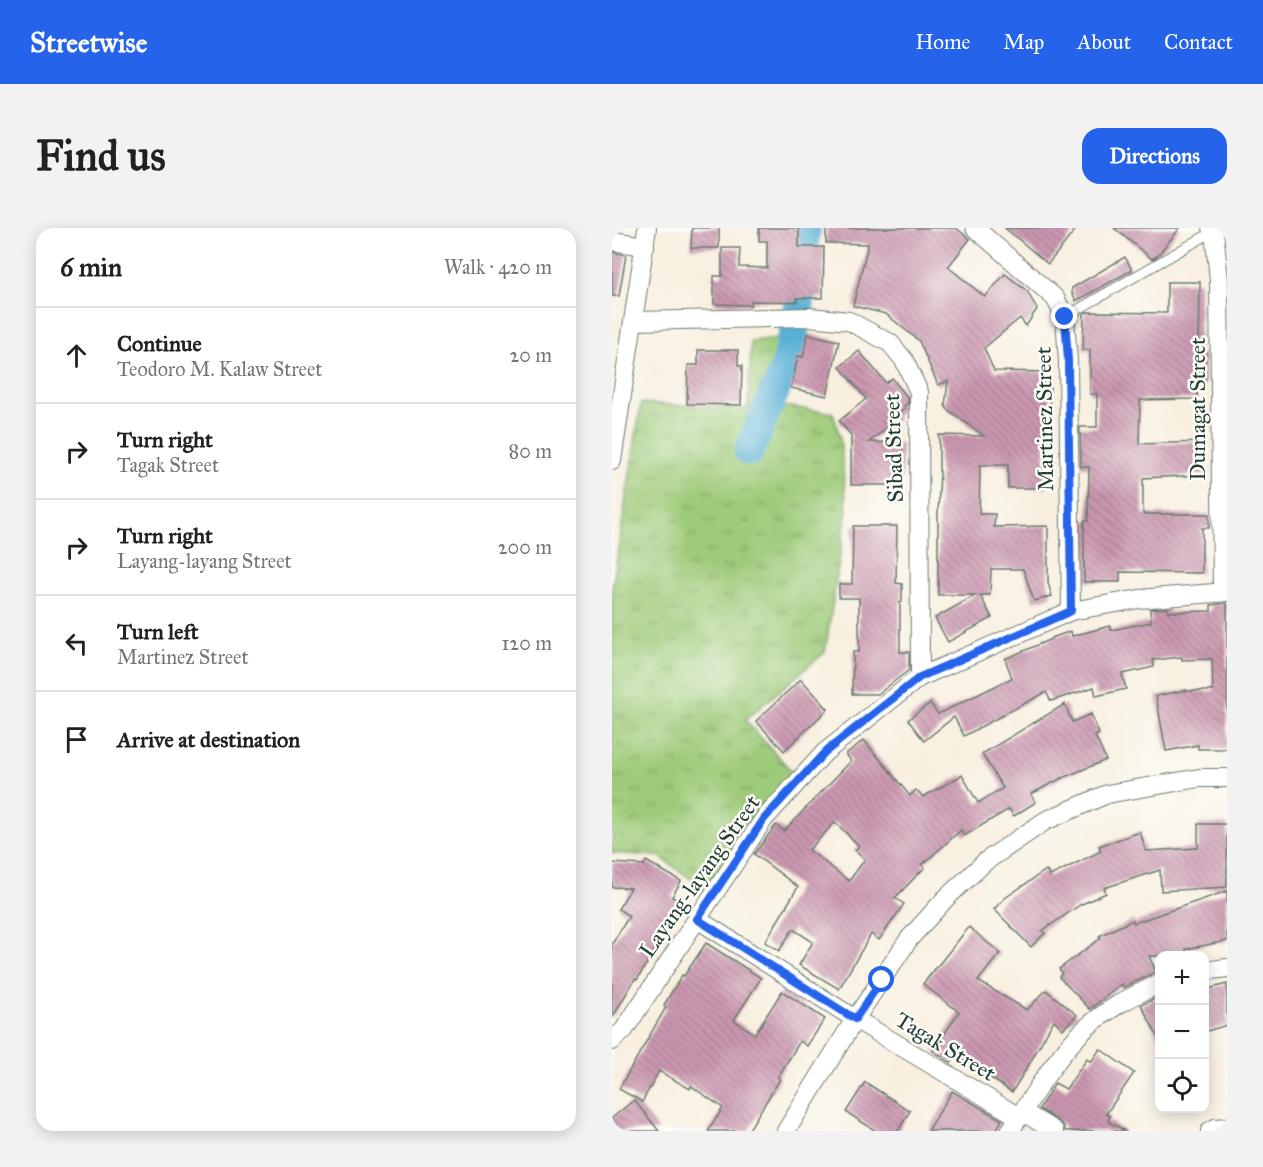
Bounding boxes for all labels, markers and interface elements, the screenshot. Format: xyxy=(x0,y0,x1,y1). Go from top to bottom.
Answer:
text: Streetwise xyxy=(30,25,147,60)
text: Home xyxy=(915,29,970,55)
text: Map xyxy=(1003,29,1044,55)
text: About xyxy=(1077,29,1131,55)
text: Contact xyxy=(1164,29,1233,55)
button: Directions xyxy=(1082,128,1227,184)
text: Find us xyxy=(36,130,166,182)
text: 6 min xyxy=(60,251,122,283)
text: Walk · 420 m xyxy=(444,255,552,279)
route end xyxy=(1051,303,1077,329)
text: Continue xyxy=(117,330,202,357)
street label: Dumagat Street xyxy=(1184,337,1211,481)
icon: ahead xyxy=(60,339,93,372)
text: 20 m xyxy=(509,343,552,367)
street label: Martinez Street xyxy=(1030,346,1059,492)
text: Teodoro M. Kalaw Street xyxy=(117,357,322,381)
street label: Sibad Street xyxy=(878,393,909,503)
text: Turn right xyxy=(117,426,213,453)
icon: right xyxy=(60,435,93,468)
text: 80 m xyxy=(509,439,552,463)
text: Tagak Street xyxy=(117,453,219,477)
text: Turn right xyxy=(117,522,213,549)
icon: right xyxy=(60,531,93,564)
text: 200 m xyxy=(498,535,552,559)
text: Layang-layang Street xyxy=(117,549,292,573)
text: Turn left xyxy=(117,618,199,645)
icon: left xyxy=(60,627,93,660)
text: 120 m xyxy=(501,631,552,655)
text: Martinez Street xyxy=(117,645,249,669)
icon: arrive xyxy=(60,723,93,756)
text: Arrive at destination xyxy=(117,726,300,753)
street label: Layang-layang Street xyxy=(633,790,766,963)
map controls xyxy=(1155,951,1209,1113)
button: + xyxy=(1155,951,1209,1005)
route start xyxy=(868,966,894,992)
button: − xyxy=(1155,1005,1209,1059)
street label: Tagak Street xyxy=(891,1006,1001,1087)
button: locate xyxy=(1155,1059,1209,1113)

